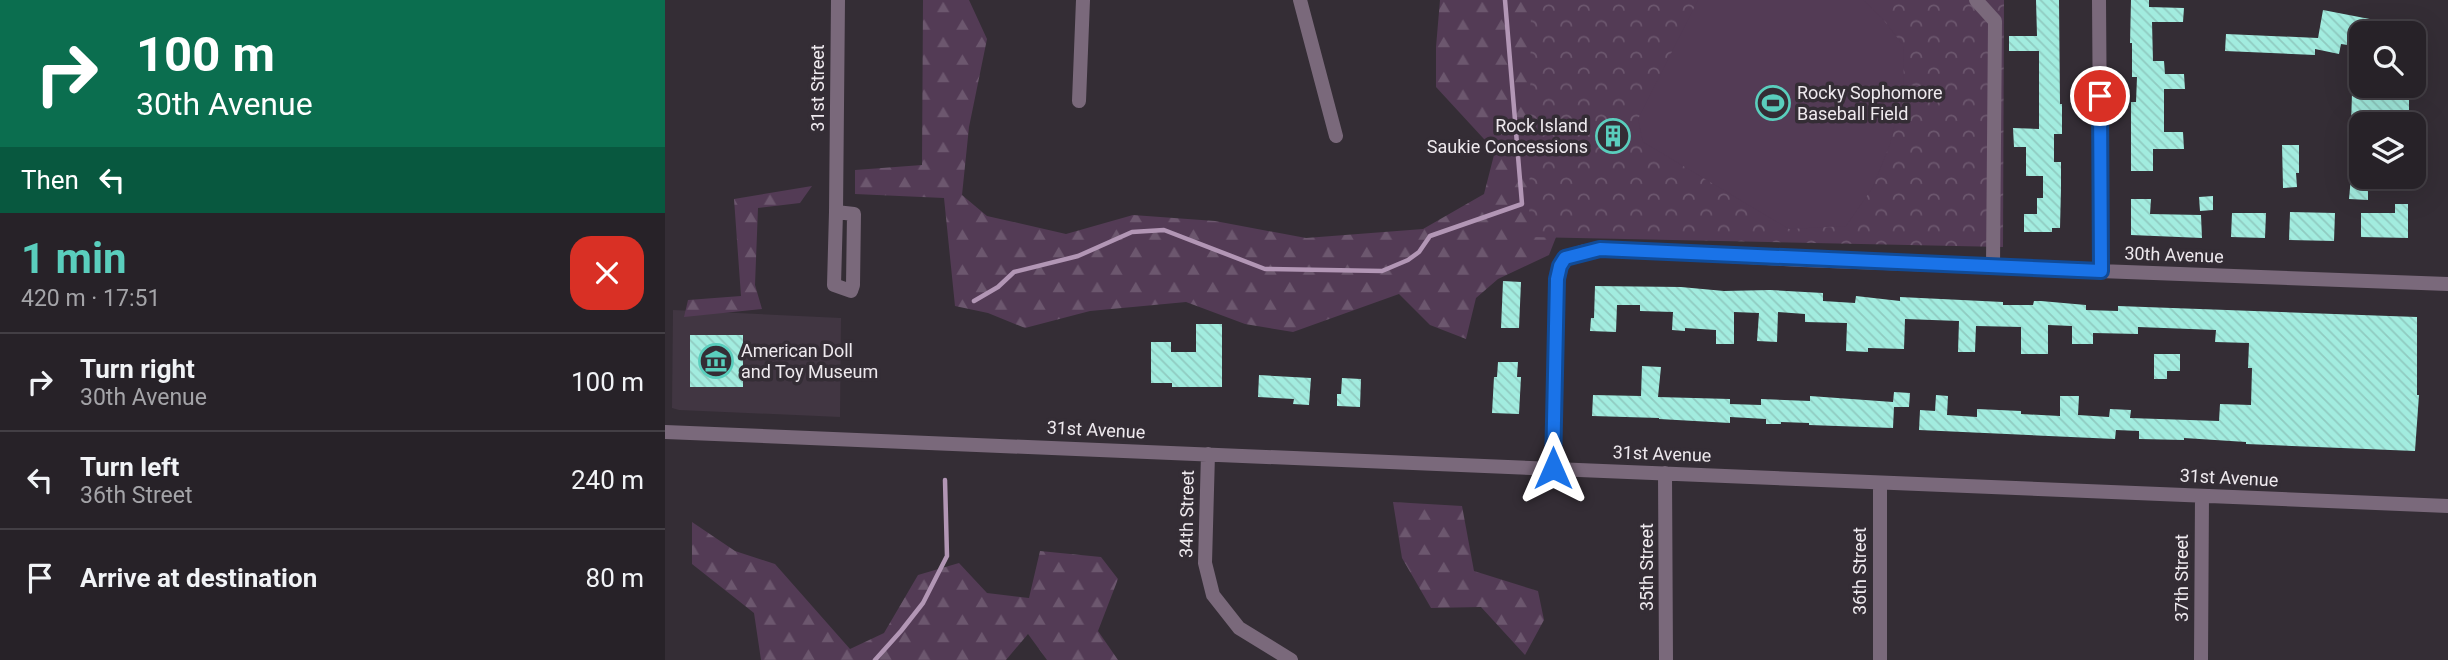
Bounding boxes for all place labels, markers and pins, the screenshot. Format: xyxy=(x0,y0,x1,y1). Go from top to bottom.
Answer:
pin xyxy=(2070,66,2130,126)
place label: Rocky Sophomore Baseball Field xyxy=(1797,82,1943,124)
sports icon: Rocky Sophomore Baseball Field xyxy=(1754,84,1792,122)
place label: Rock Island Saukie Concessions xyxy=(1427,115,1588,157)
building icon: Rock Island Saukie Concessions xyxy=(1594,117,1632,155)
place label: American Doll and Toy Museum xyxy=(741,340,878,382)
museum icon: American Doll and Toy Museum xyxy=(697,342,735,380)

